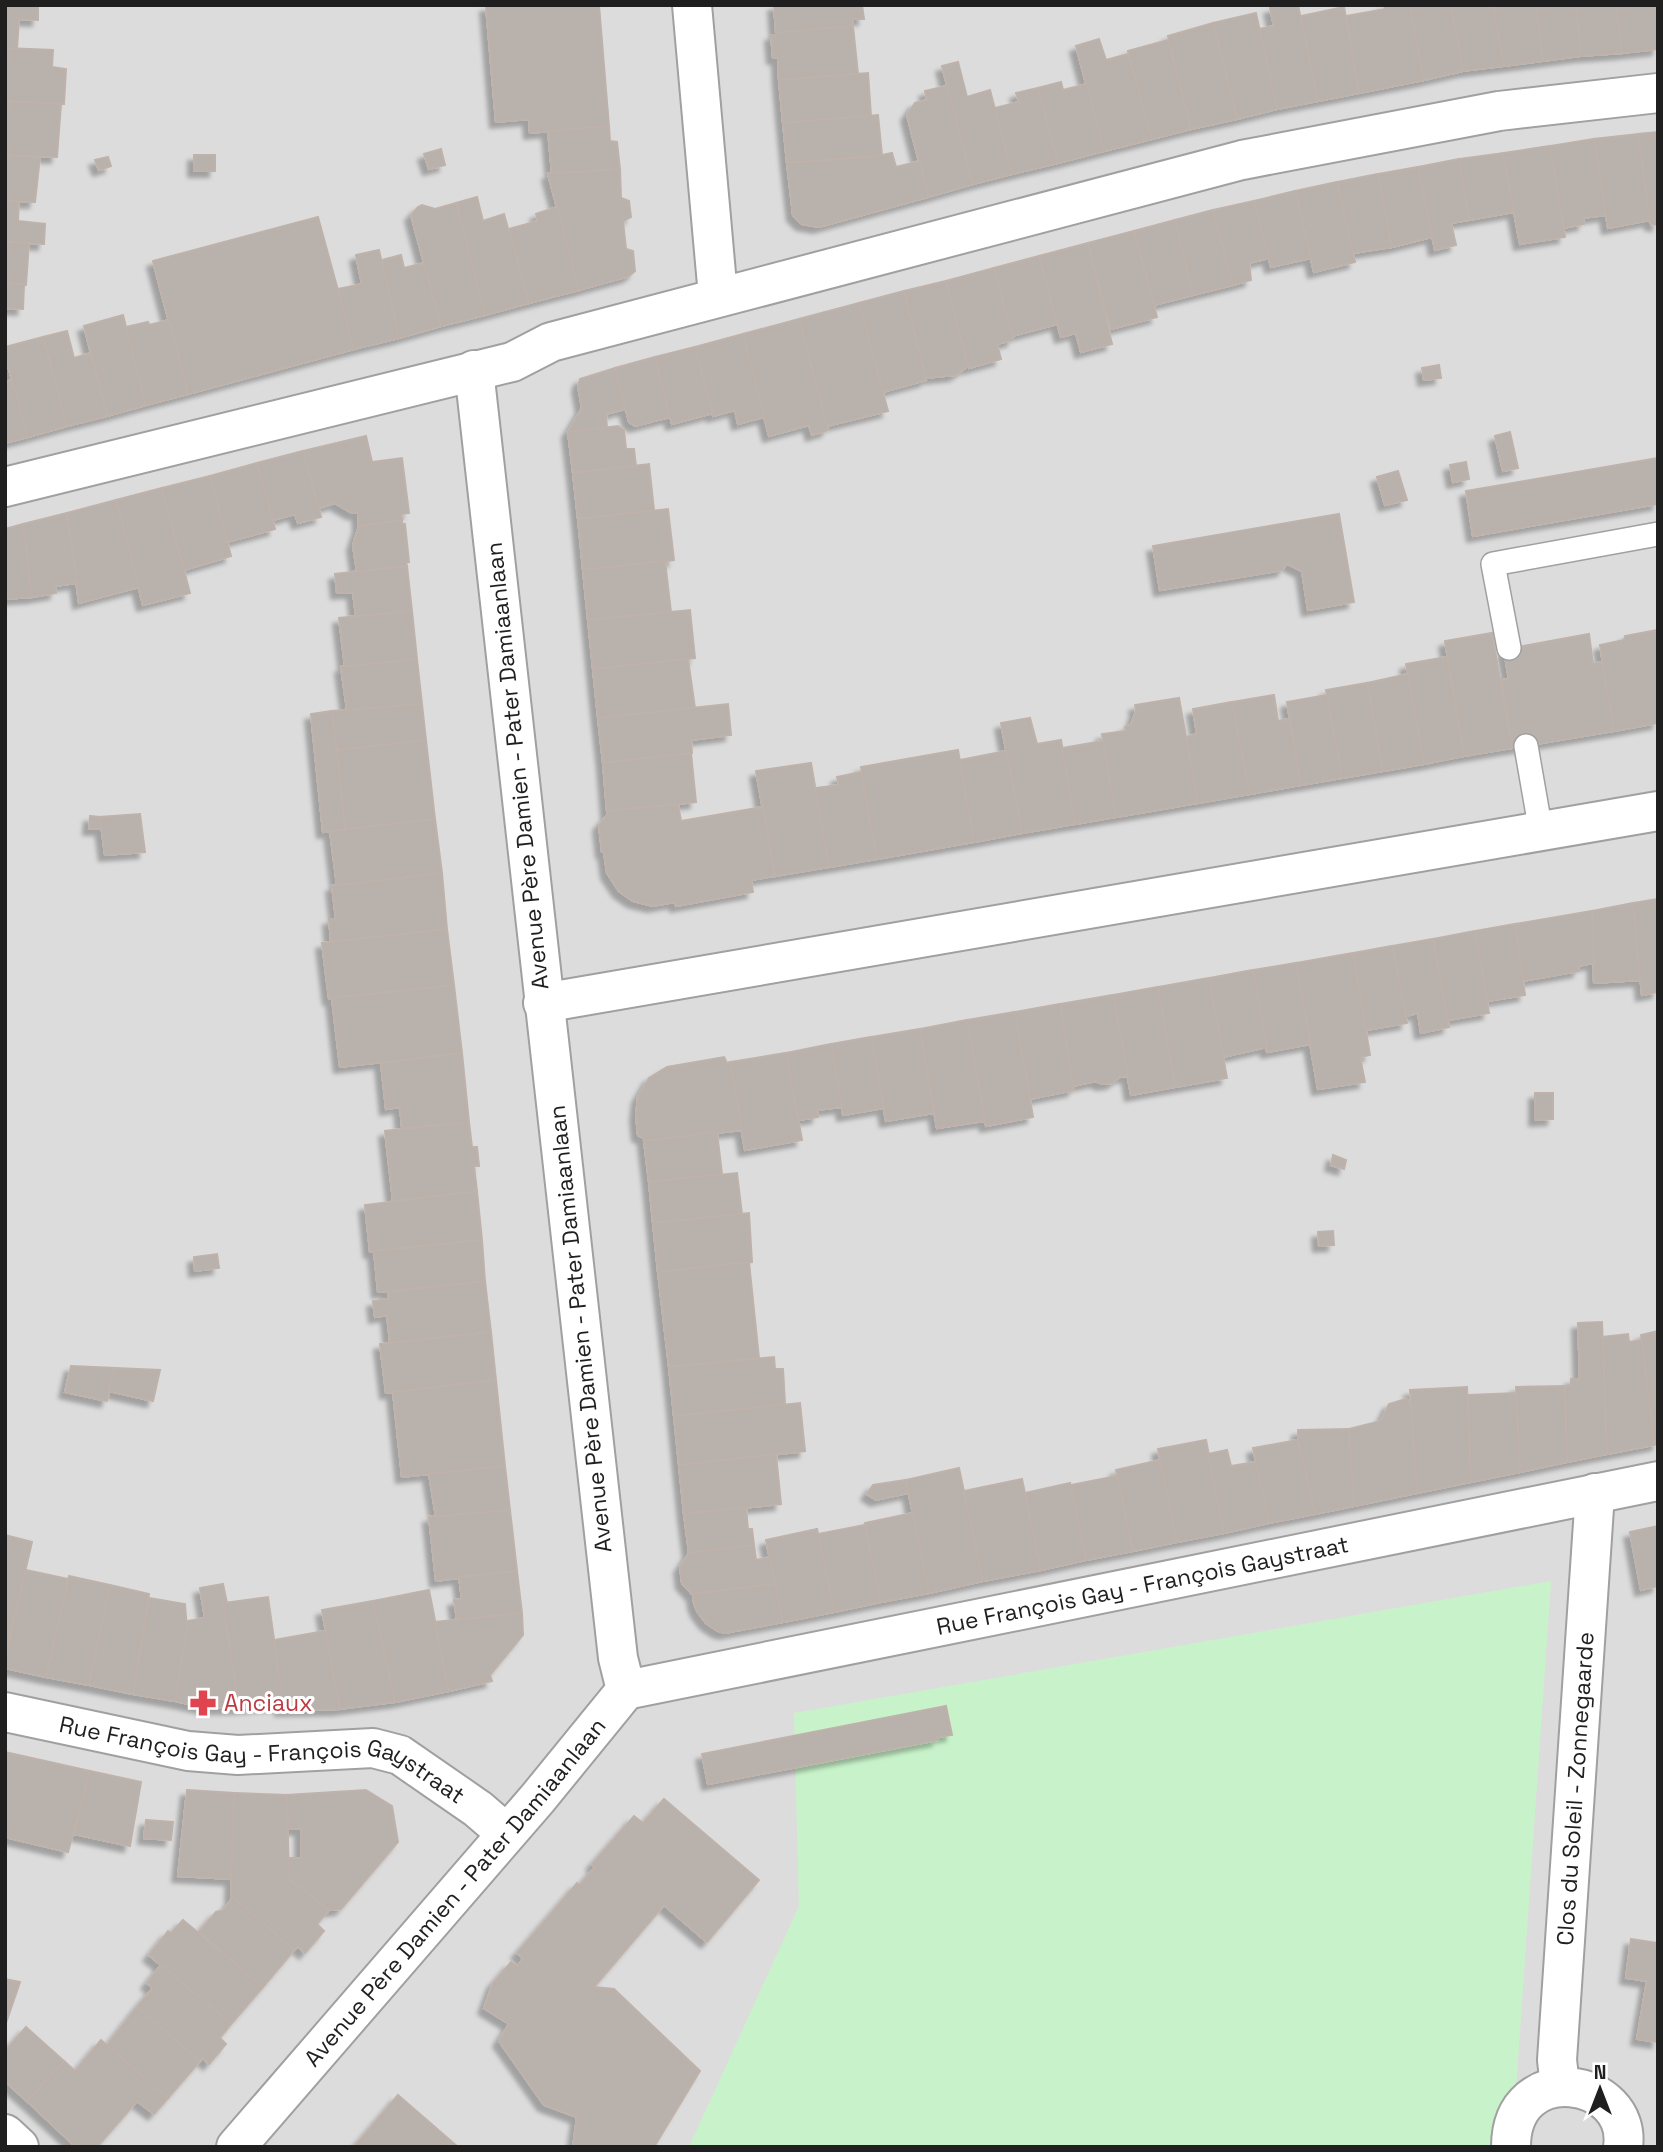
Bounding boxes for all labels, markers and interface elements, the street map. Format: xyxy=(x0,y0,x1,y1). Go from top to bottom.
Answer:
street label: Avenue Père Damien - Pater Damiaanlaan xyxy=(479,541,555,991)
street label: Avenue Père Damien - Pater Damiaanlaan xyxy=(542,1104,618,1554)
street label: Rue François Gay - François Gaystraat xyxy=(934,1529,1351,1642)
street label: Clos du Soleil - Zonnegaarde xyxy=(1550,1631,1601,1947)
pharmacy icon: Anciaux xyxy=(188,1688,218,1718)
place label: Anciaux xyxy=(224,1688,313,1718)
street label: Rue François Gay - François Gaystraat xyxy=(57,1709,471,1810)
street label: Avenue Père Damien - Pater Damiaanlaan xyxy=(297,1711,612,2073)
north arrow xyxy=(1565,2054,1635,2124)
text: N xyxy=(1594,2060,1606,2085)

